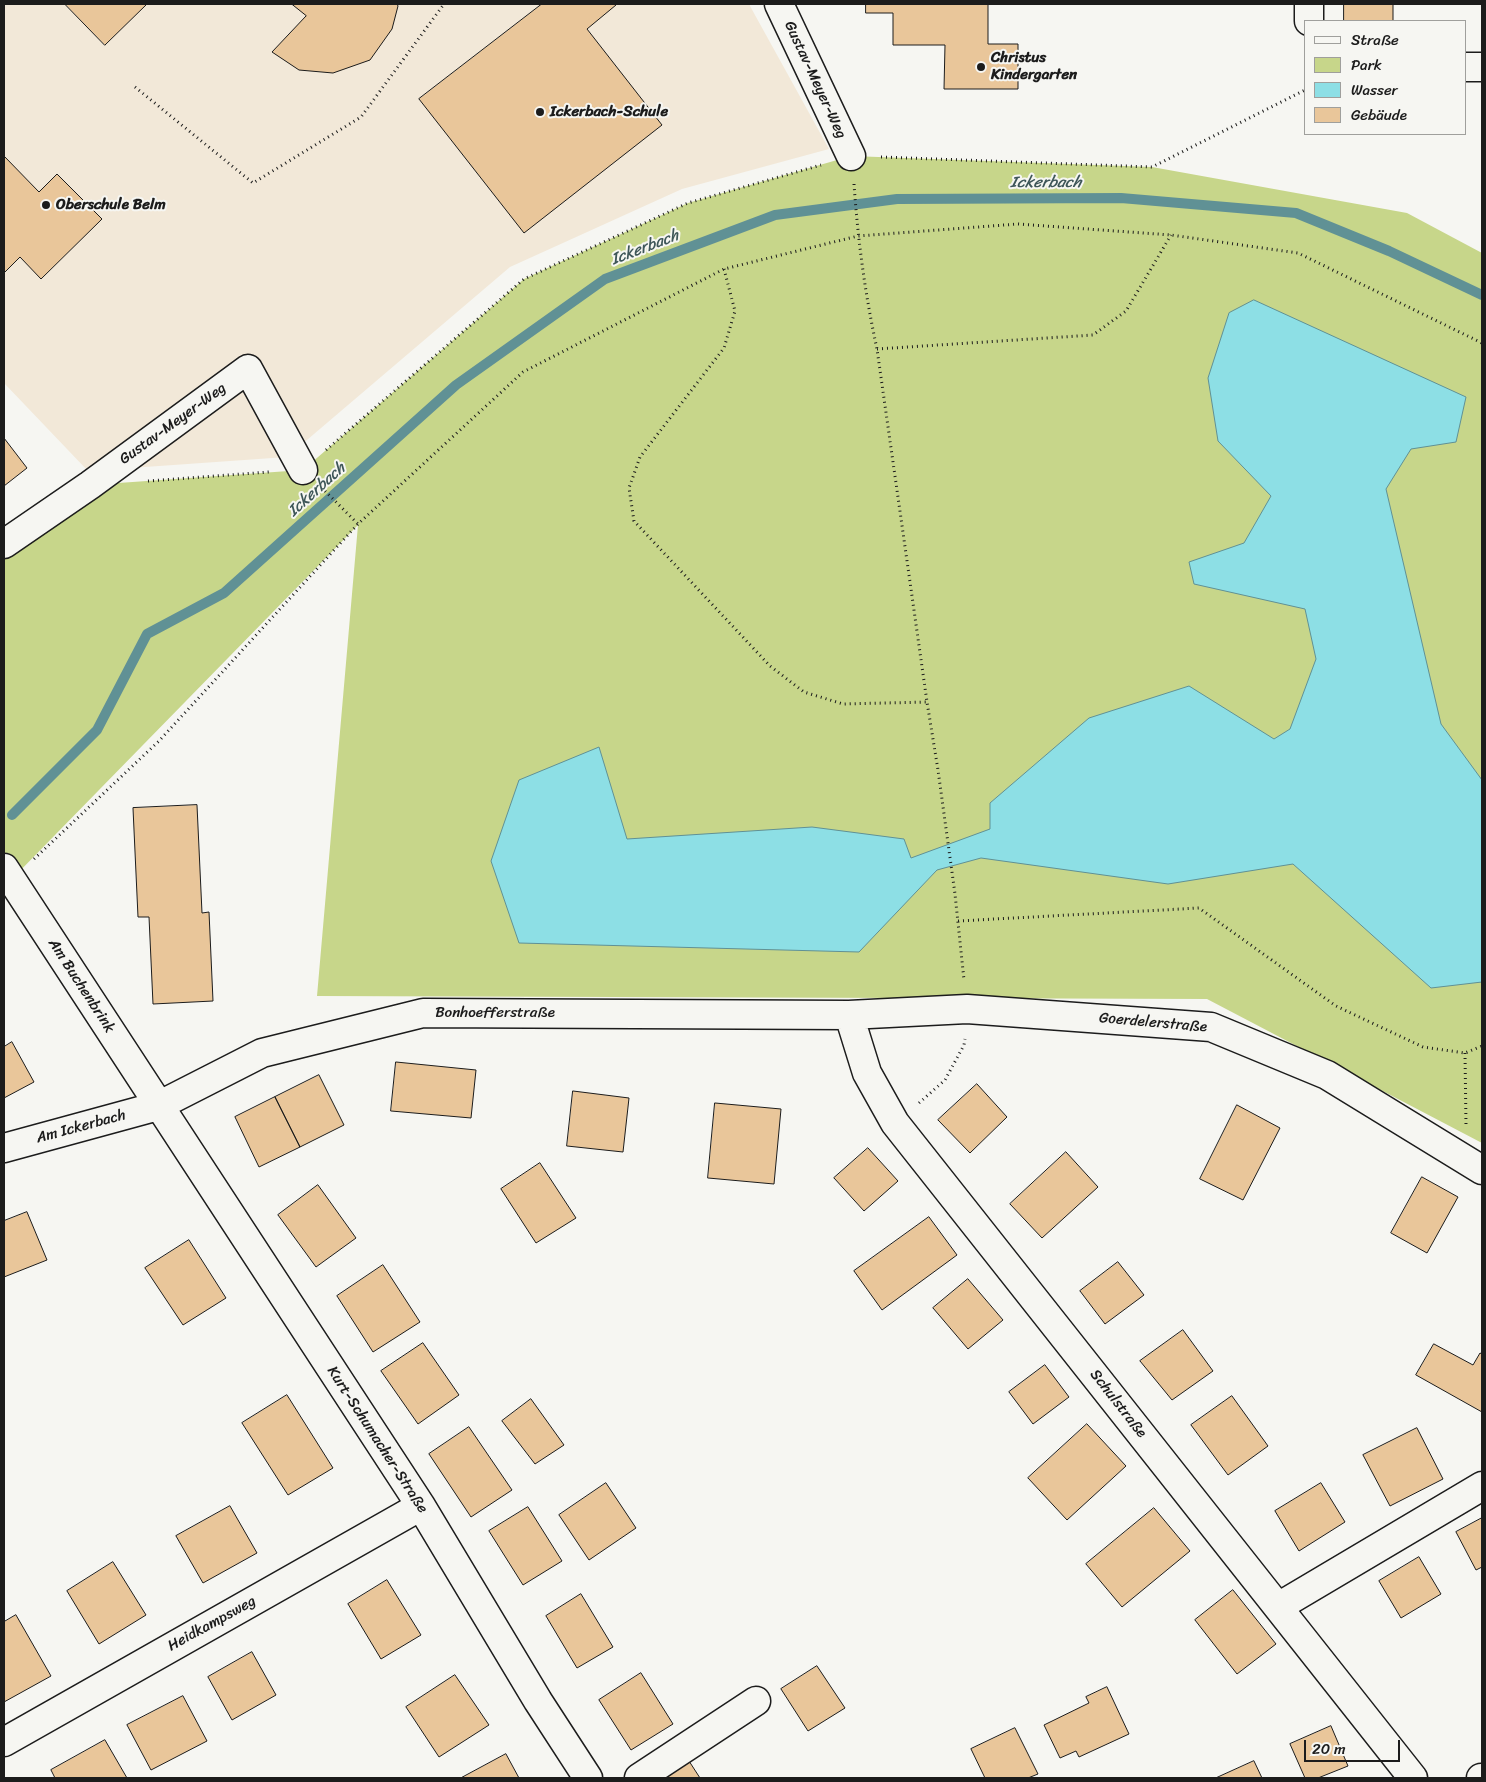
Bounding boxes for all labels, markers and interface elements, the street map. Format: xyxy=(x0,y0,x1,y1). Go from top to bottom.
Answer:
street label: Gustav-Meyer-Weg xyxy=(780,18,850,142)
legend xyxy=(1304,20,1466,135)
text: Straße xyxy=(1351,27,1399,53)
place label: Christus Kindergarten xyxy=(991,49,1077,84)
text: Park xyxy=(1351,52,1382,78)
marker: Christus Kindergarten xyxy=(975,61,987,73)
text: Wasser xyxy=(1351,77,1398,103)
text: Gebäude xyxy=(1351,102,1407,128)
place label: Ickerbach-Schule xyxy=(550,103,668,121)
marker: Ickerbach-Schule xyxy=(534,106,546,118)
water label: Ickerbach xyxy=(1011,173,1081,193)
place label: Oberschule Belm xyxy=(56,196,166,214)
marker: Oberschule Belm xyxy=(40,199,52,211)
water label: Ickerbach xyxy=(609,226,681,270)
street label: Gustav-Meyer-Weg xyxy=(116,379,230,469)
water label: Ickerbach xyxy=(284,459,350,521)
street label: Am Buchenbrink xyxy=(44,936,118,1036)
street label: Bonhoefferstraße xyxy=(435,1004,555,1022)
street label: Goerdelerstraße xyxy=(1098,1009,1208,1037)
street label: Am Ickerbach xyxy=(34,1106,128,1148)
street label: Kurt-Schumacher-Straße xyxy=(323,1363,431,1517)
street label: Schulstraße xyxy=(1086,1366,1150,1442)
street label: Heidkampsweg xyxy=(165,1592,259,1656)
scale bar xyxy=(1306,1730,1402,1762)
text: 20 m xyxy=(1312,1736,1346,1762)

